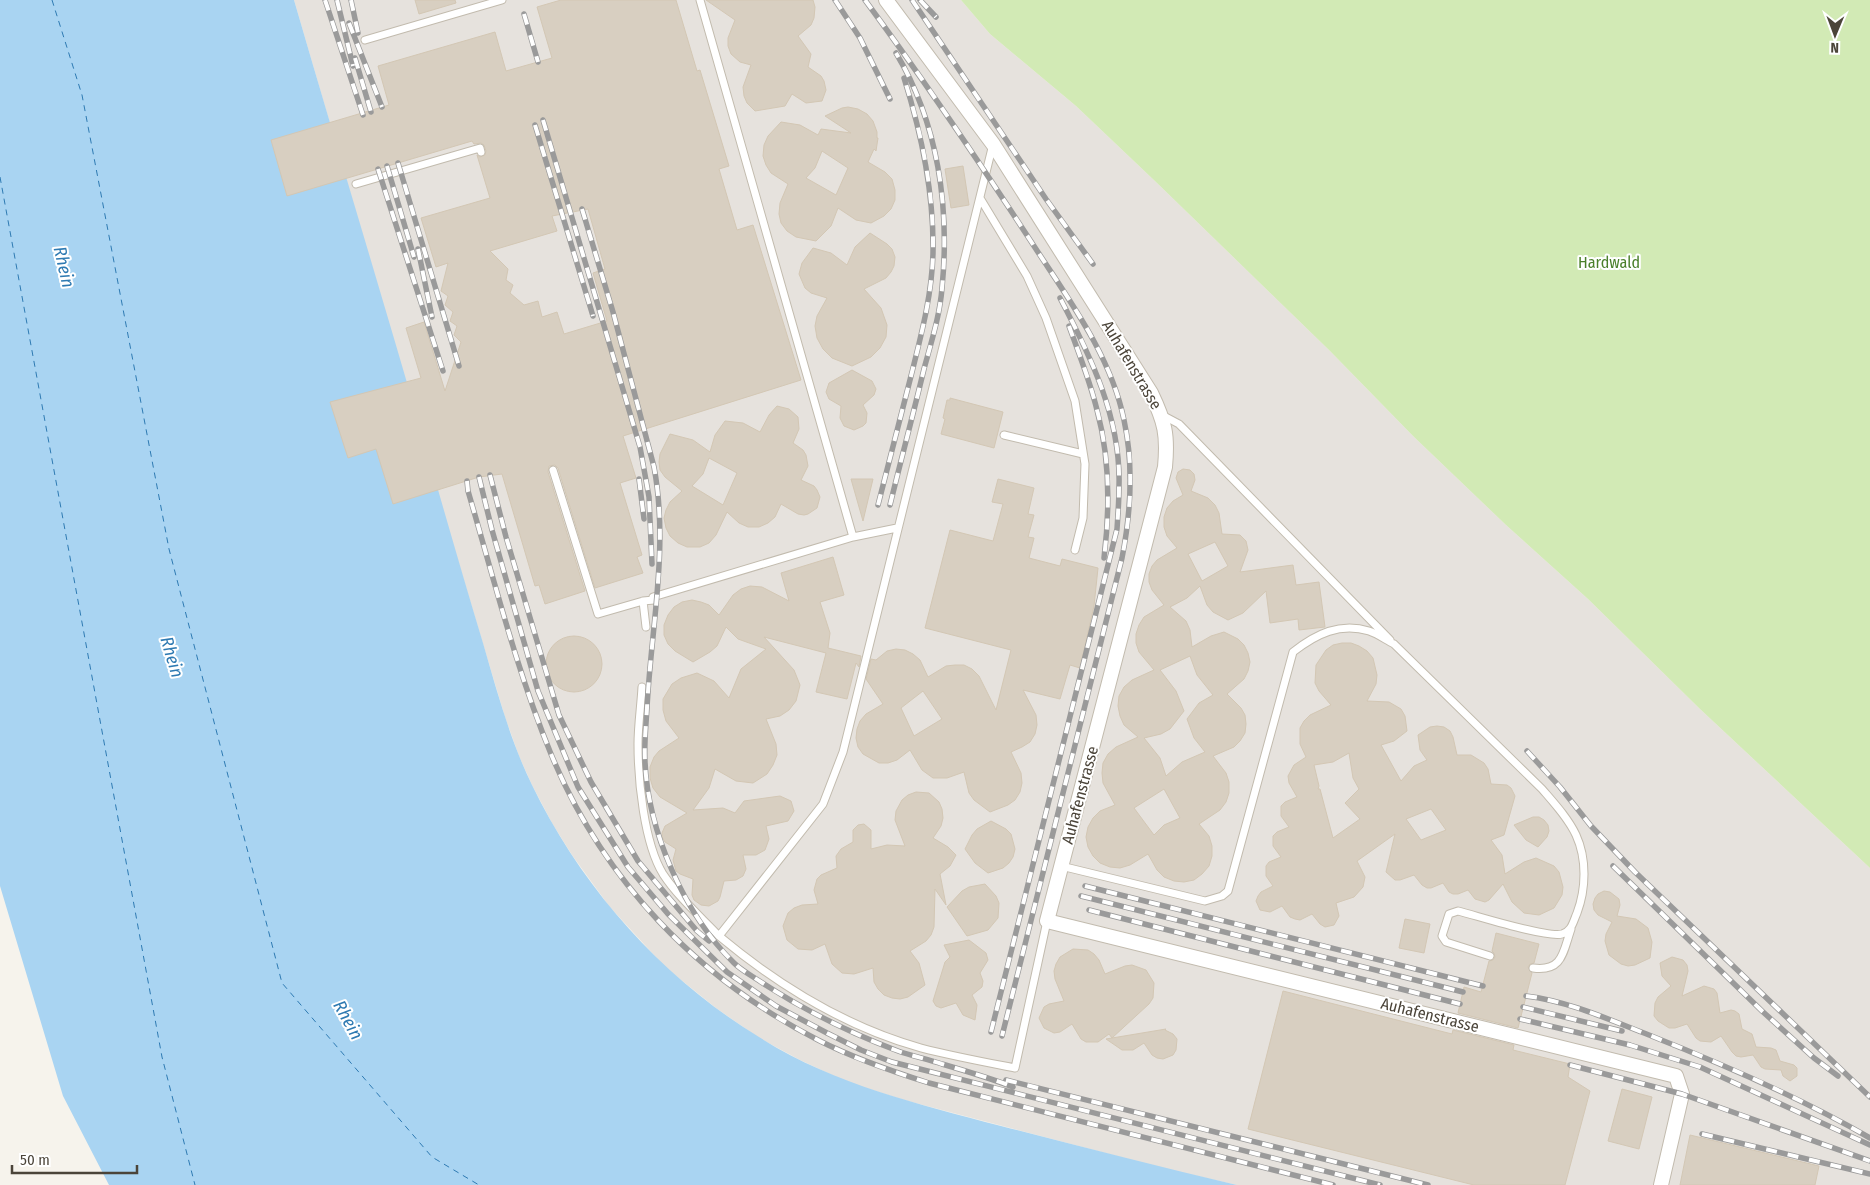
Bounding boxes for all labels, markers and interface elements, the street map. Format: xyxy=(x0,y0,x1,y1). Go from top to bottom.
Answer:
north arrow xyxy=(1810,10,1860,60)
text: N xyxy=(1830,39,1839,56)
water label: Rhein xyxy=(49,244,79,290)
park label: Hardwald xyxy=(1578,253,1640,272)
street label: Auhafenstrasse xyxy=(1098,317,1166,413)
water label: Rhein xyxy=(155,634,189,680)
street label: Auhafenstrasse xyxy=(1058,744,1102,846)
street label: Auhafenstrasse xyxy=(1379,994,1481,1036)
water label: Rhein xyxy=(328,996,368,1044)
scale bar xyxy=(12,1142,138,1174)
text: 50 m xyxy=(20,1151,50,1169)

